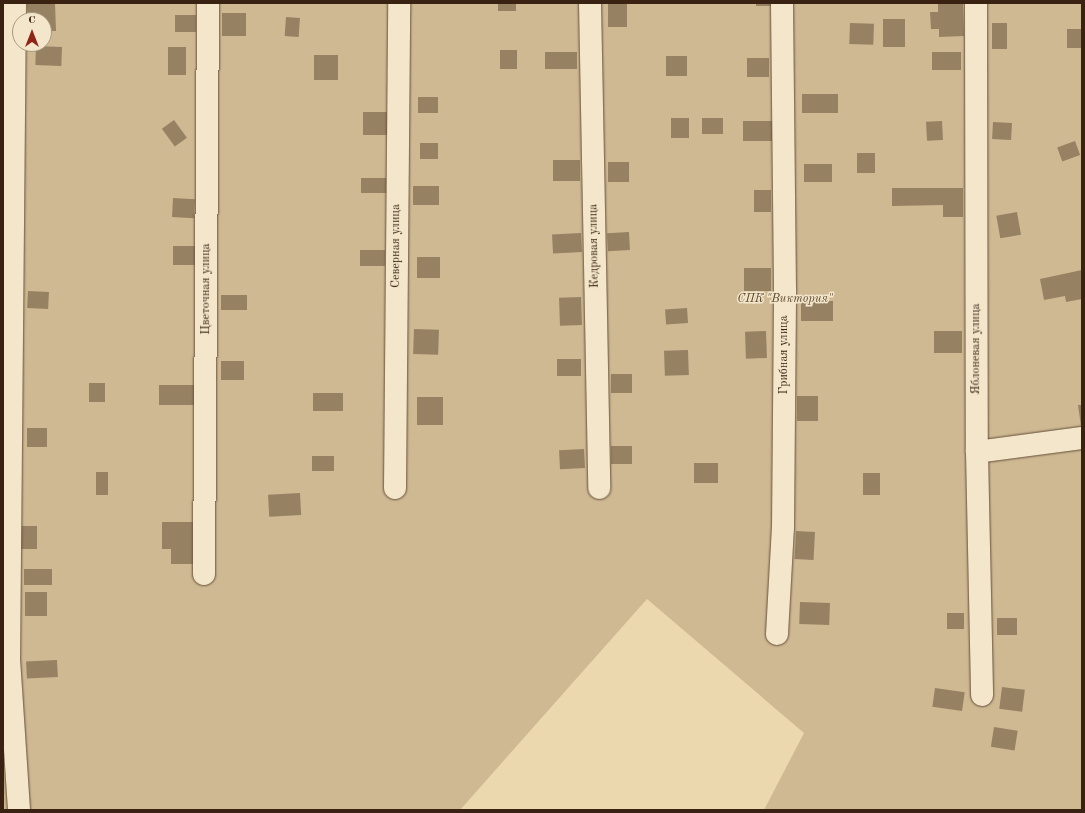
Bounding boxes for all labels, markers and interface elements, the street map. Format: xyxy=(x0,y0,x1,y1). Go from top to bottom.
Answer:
north arrow xyxy=(12,12,52,52)
text: С xyxy=(28,15,36,26)
street label: Северная улица xyxy=(390,204,404,288)
street label: Кедровая улица xyxy=(587,204,603,288)
street label: Цветочная улица xyxy=(200,243,214,335)
park label: СПК "Виктория" xyxy=(737,293,833,307)
street label: Яблоневая улица xyxy=(970,303,984,395)
street label: Грибная улица xyxy=(778,315,792,395)

